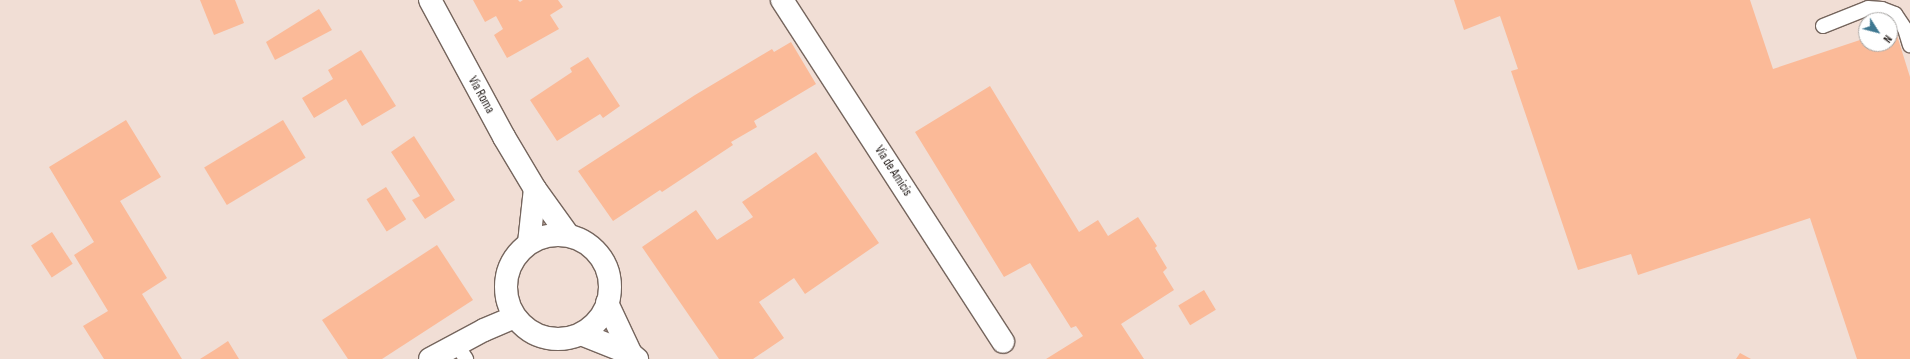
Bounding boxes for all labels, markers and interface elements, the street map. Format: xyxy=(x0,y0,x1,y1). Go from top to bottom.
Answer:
north arrow xyxy=(1858,12,1898,52)
text: N xyxy=(1880,33,1894,45)
street label: Via Roma xyxy=(464,74,498,116)
street label: Via de Amicis xyxy=(871,143,915,199)

